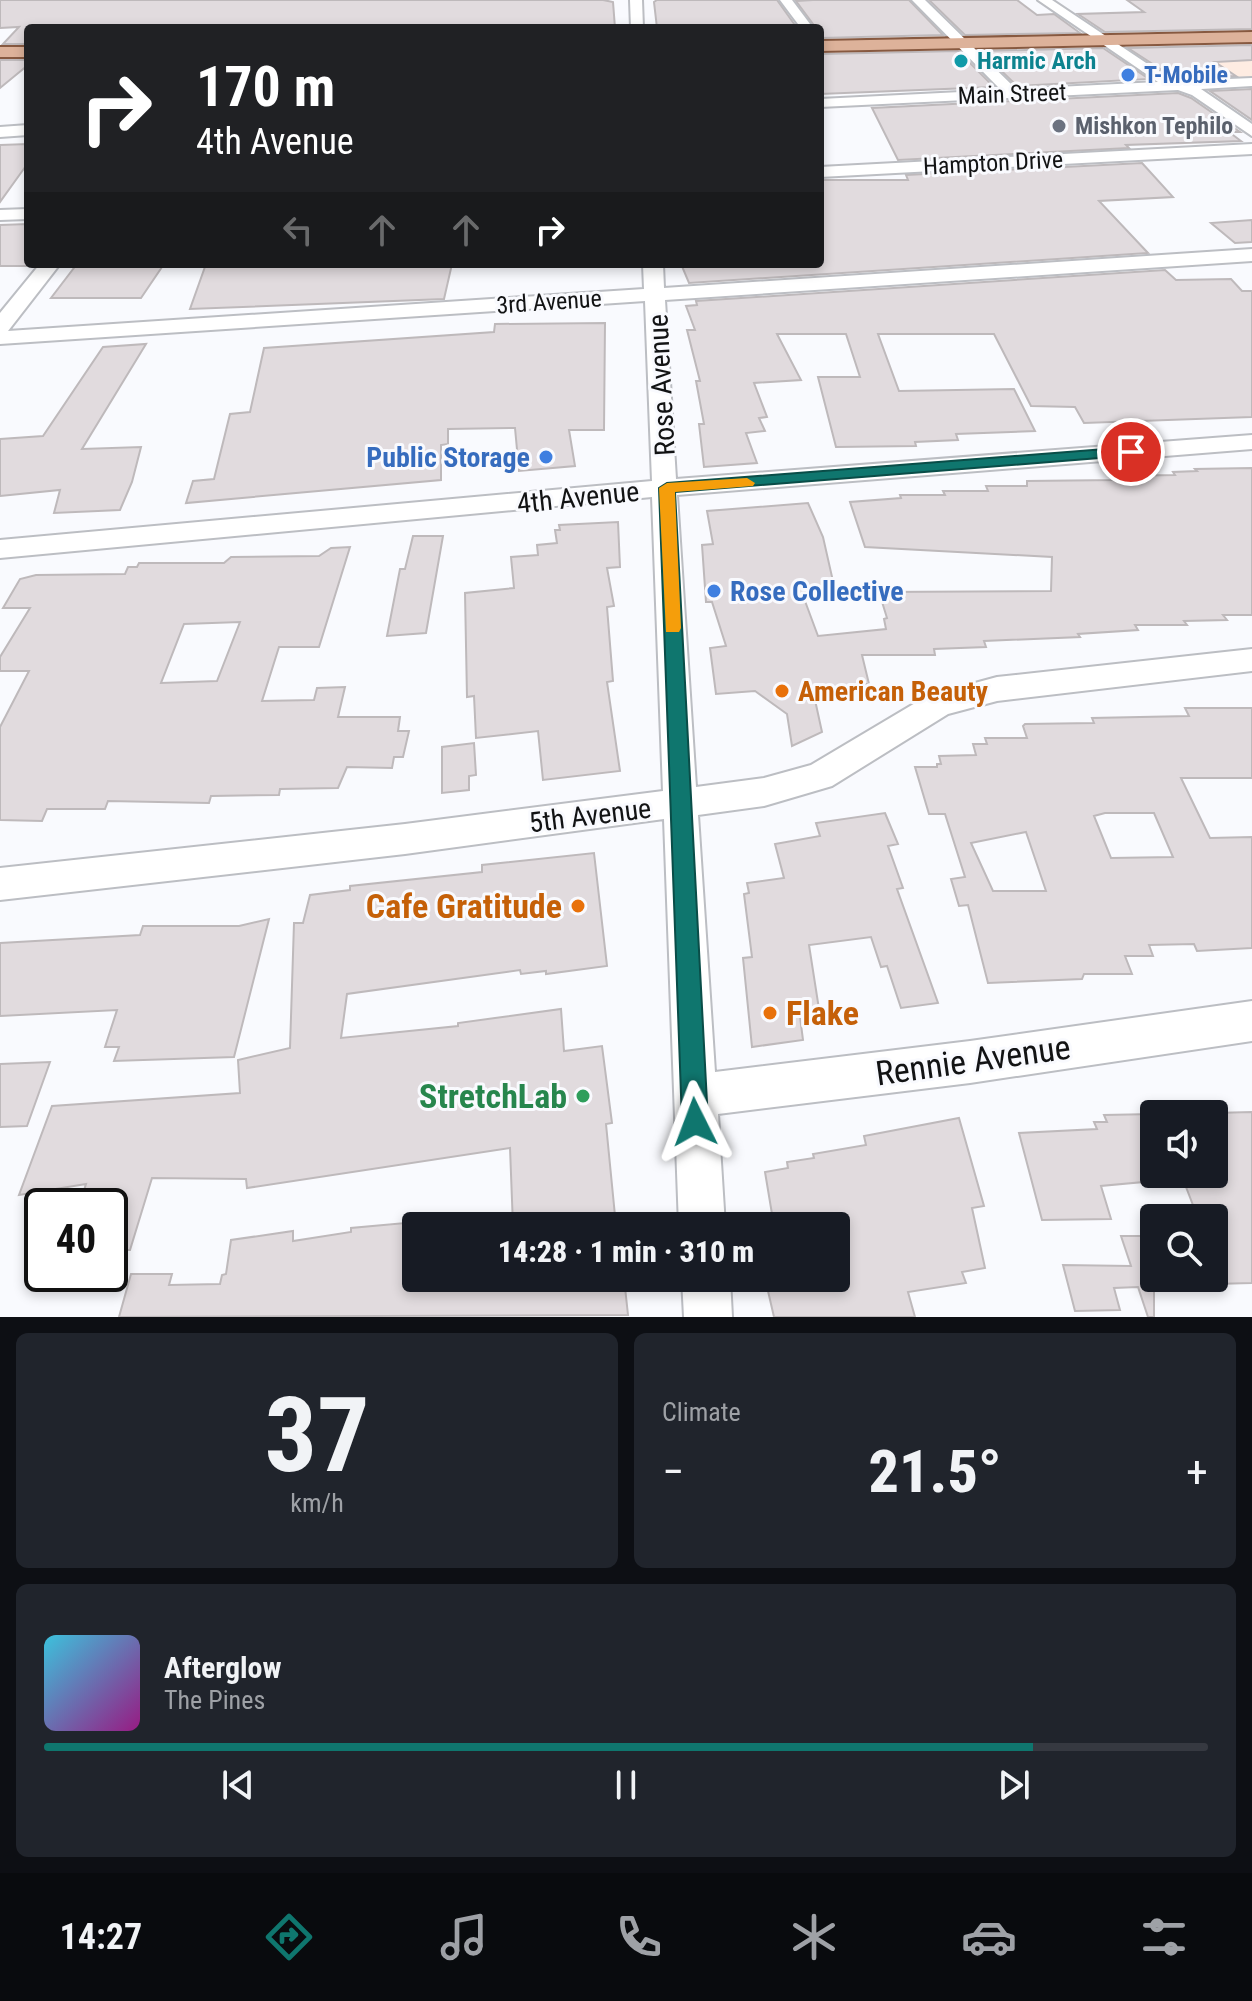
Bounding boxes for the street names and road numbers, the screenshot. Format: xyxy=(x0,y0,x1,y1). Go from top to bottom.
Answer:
street label: Main Street xyxy=(957,78,1067,110)
street label: Hampton Drive xyxy=(922,145,1064,181)
street label: 3rd Avenue xyxy=(495,284,603,320)
street label: Rose Avenue xyxy=(641,313,682,457)
street label: 4th Avenue xyxy=(515,475,641,520)
street label: 5th Avenue xyxy=(527,792,653,839)
street label: Rennie Avenue xyxy=(873,1027,1073,1093)

